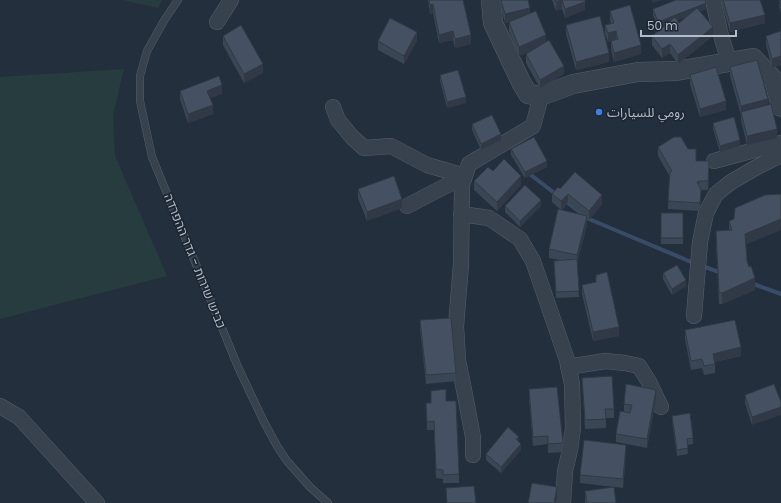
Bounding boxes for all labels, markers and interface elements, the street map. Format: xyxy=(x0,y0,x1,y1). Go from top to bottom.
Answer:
scale bar xyxy=(641,12,736,38)
text: 50 m xyxy=(647,17,678,34)
place label: رومي للسيارات xyxy=(607,103,685,123)
marker: رومي للسيارات xyxy=(594,107,604,117)
street label: כביש שירות - גדר ההפרדה xyxy=(159,191,231,331)

